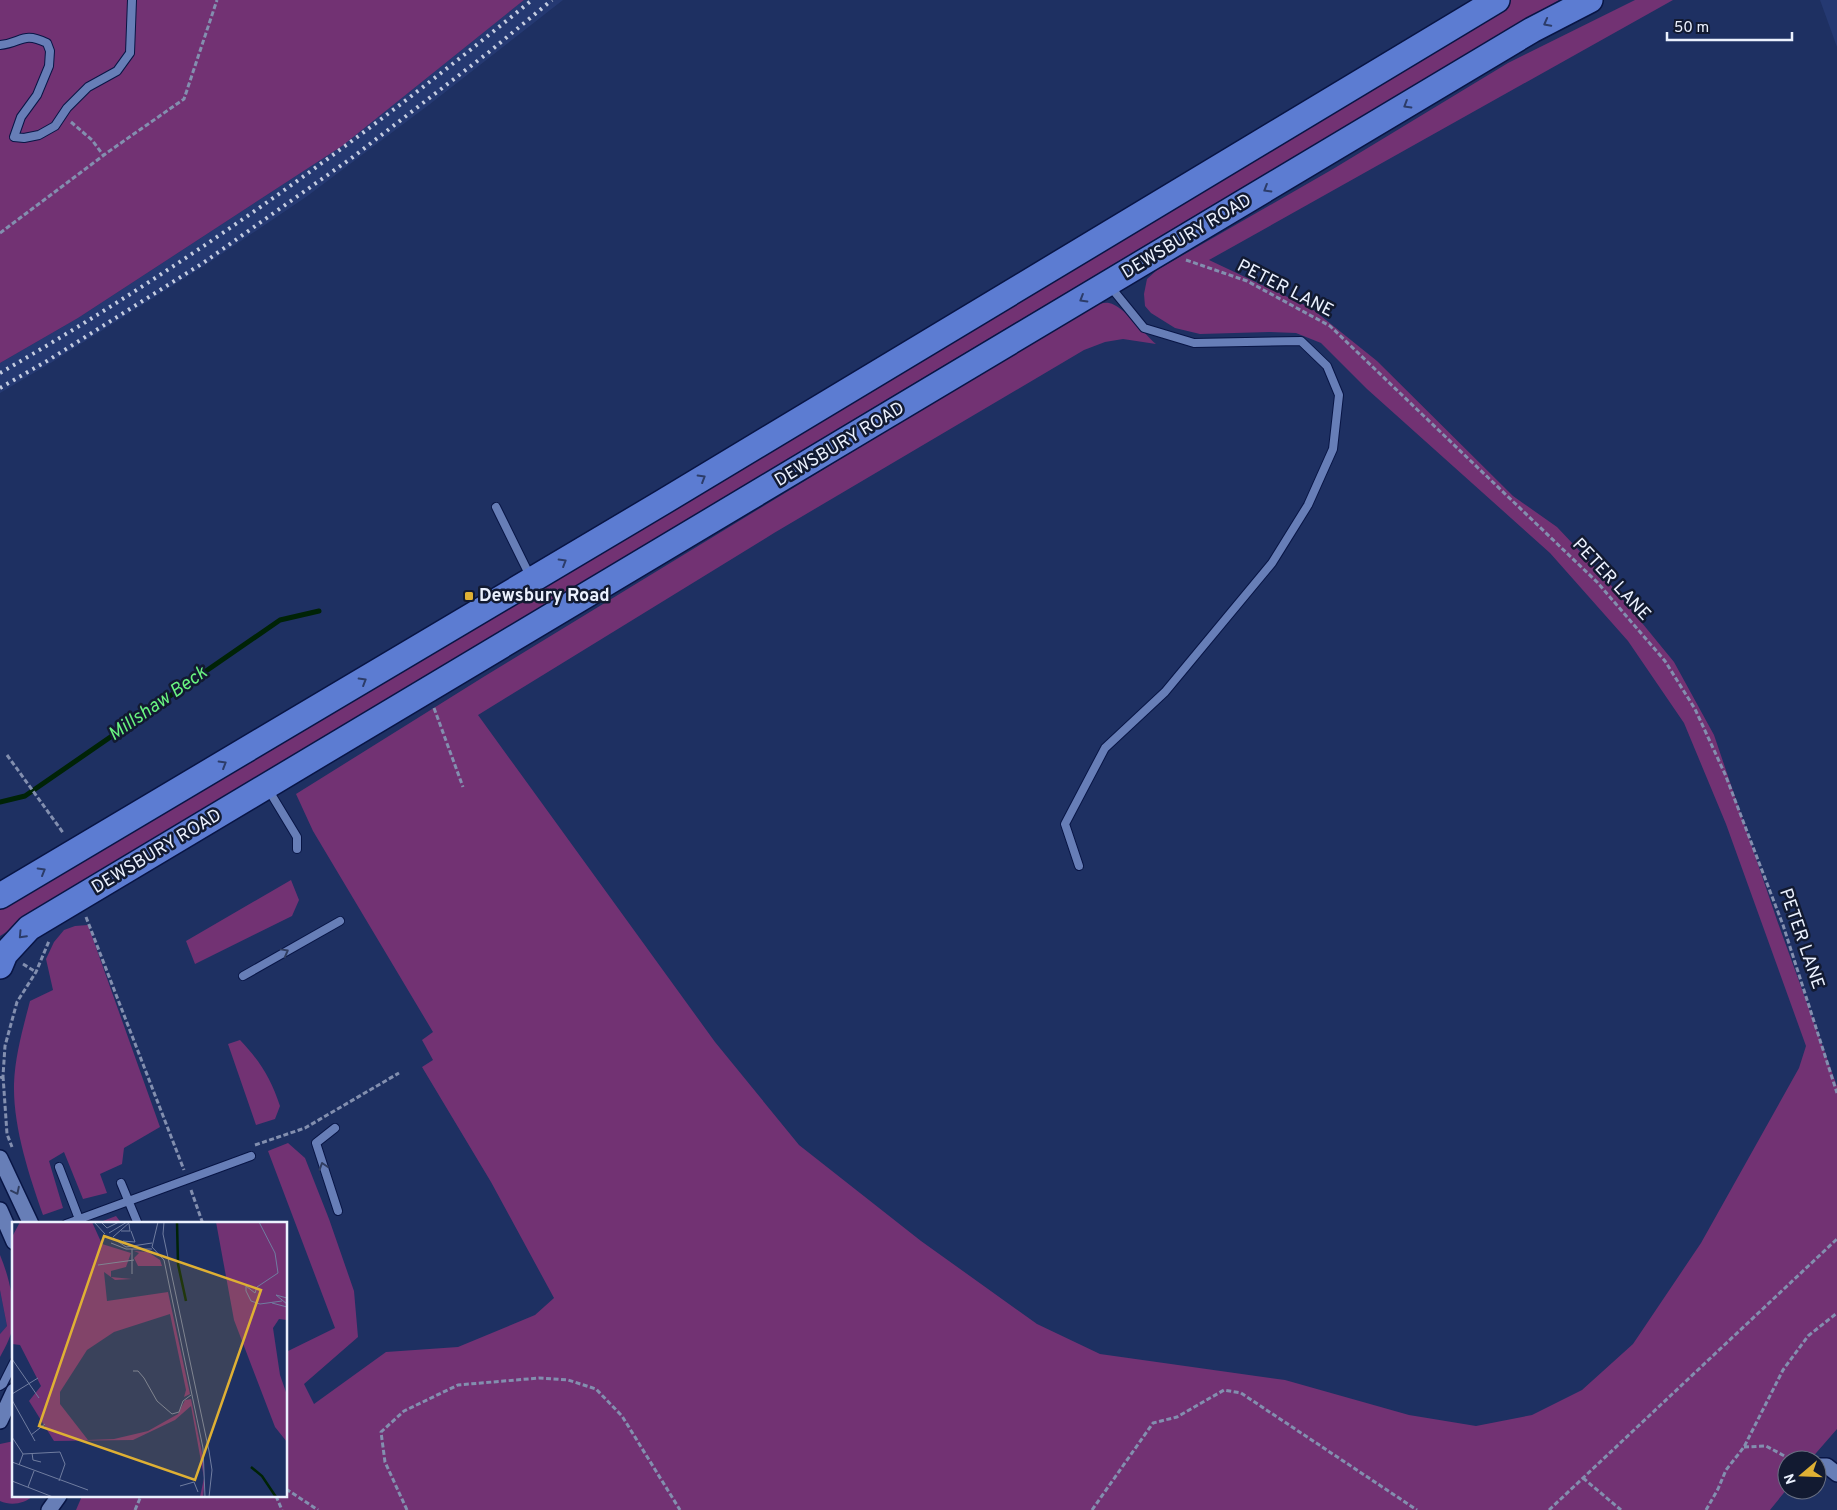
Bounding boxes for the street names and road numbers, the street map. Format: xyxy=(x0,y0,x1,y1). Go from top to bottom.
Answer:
street label: DEWSBURY ROAD xyxy=(1118,189,1256,285)
street label: PETER LANE xyxy=(1233,255,1337,323)
street label: DEWSBURY ROAD xyxy=(771,397,909,493)
street label: PETER LANE xyxy=(1567,534,1655,626)
street label: DEWSBURY ROAD xyxy=(88,804,226,900)
street label: PETER LANE xyxy=(1773,886,1829,992)

